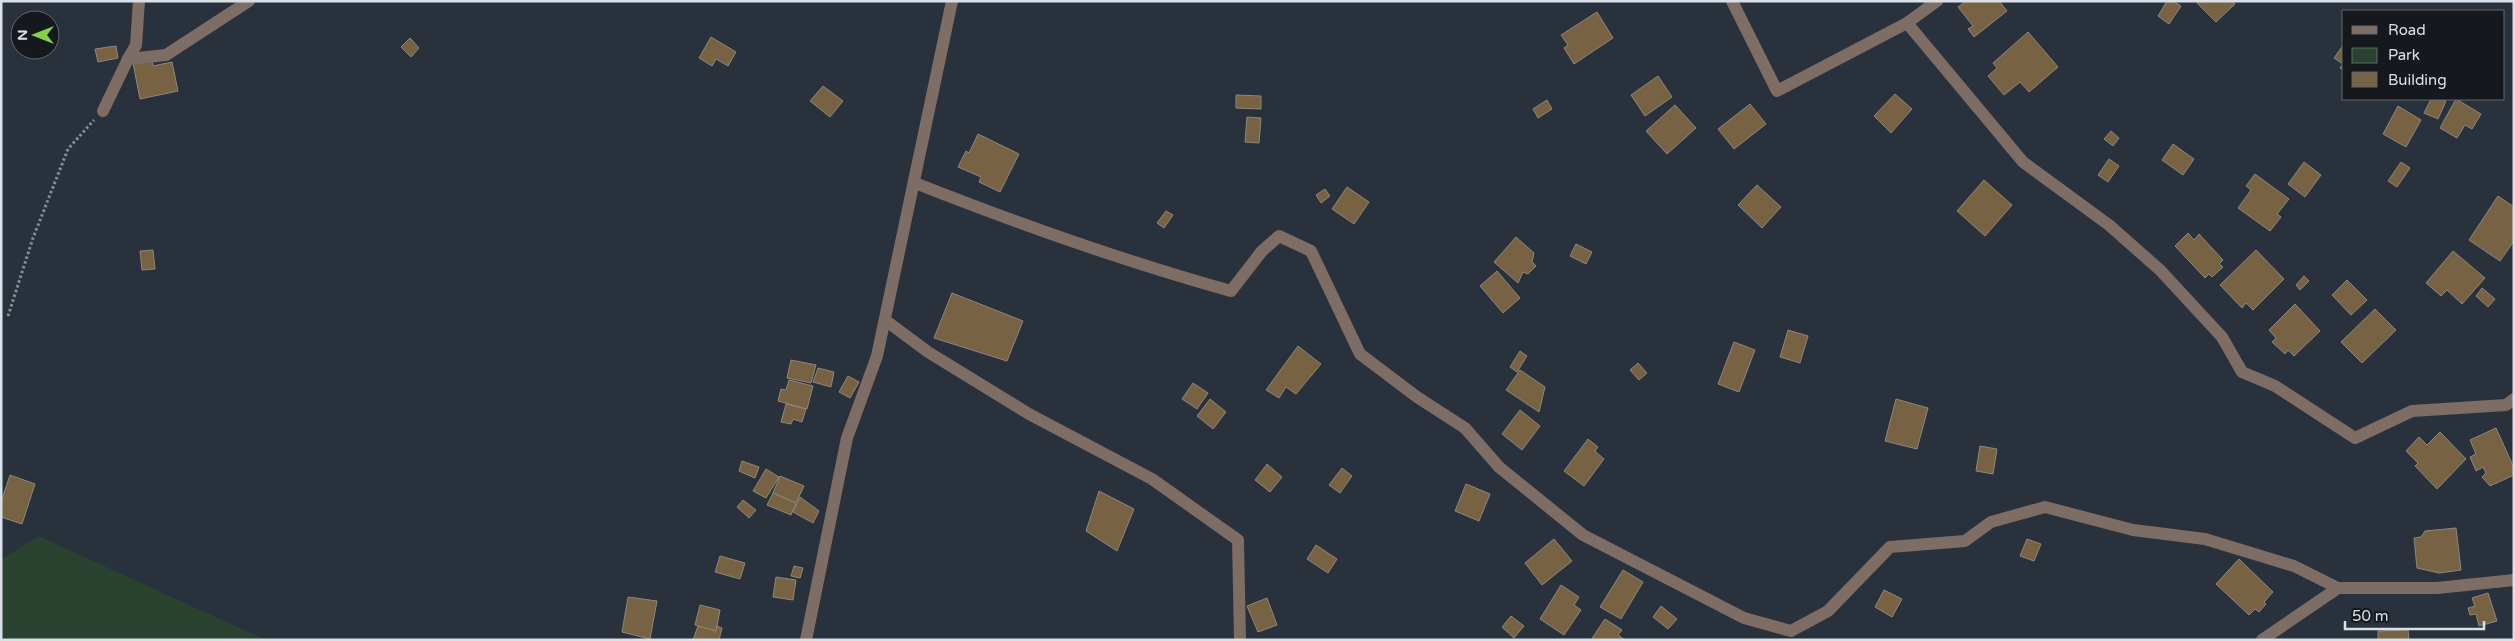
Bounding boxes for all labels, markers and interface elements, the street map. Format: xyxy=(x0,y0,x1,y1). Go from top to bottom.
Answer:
north arrow xyxy=(10,10,60,60)
legend xyxy=(2342,10,2505,100)
text: Road xyxy=(2388,21,2426,39)
text: N xyxy=(14,29,31,41)
text: Park xyxy=(2388,46,2420,64)
text: Building xyxy=(2388,71,2447,89)
scale bar xyxy=(2345,598,2484,630)
text: 50 m xyxy=(2352,607,2389,625)

